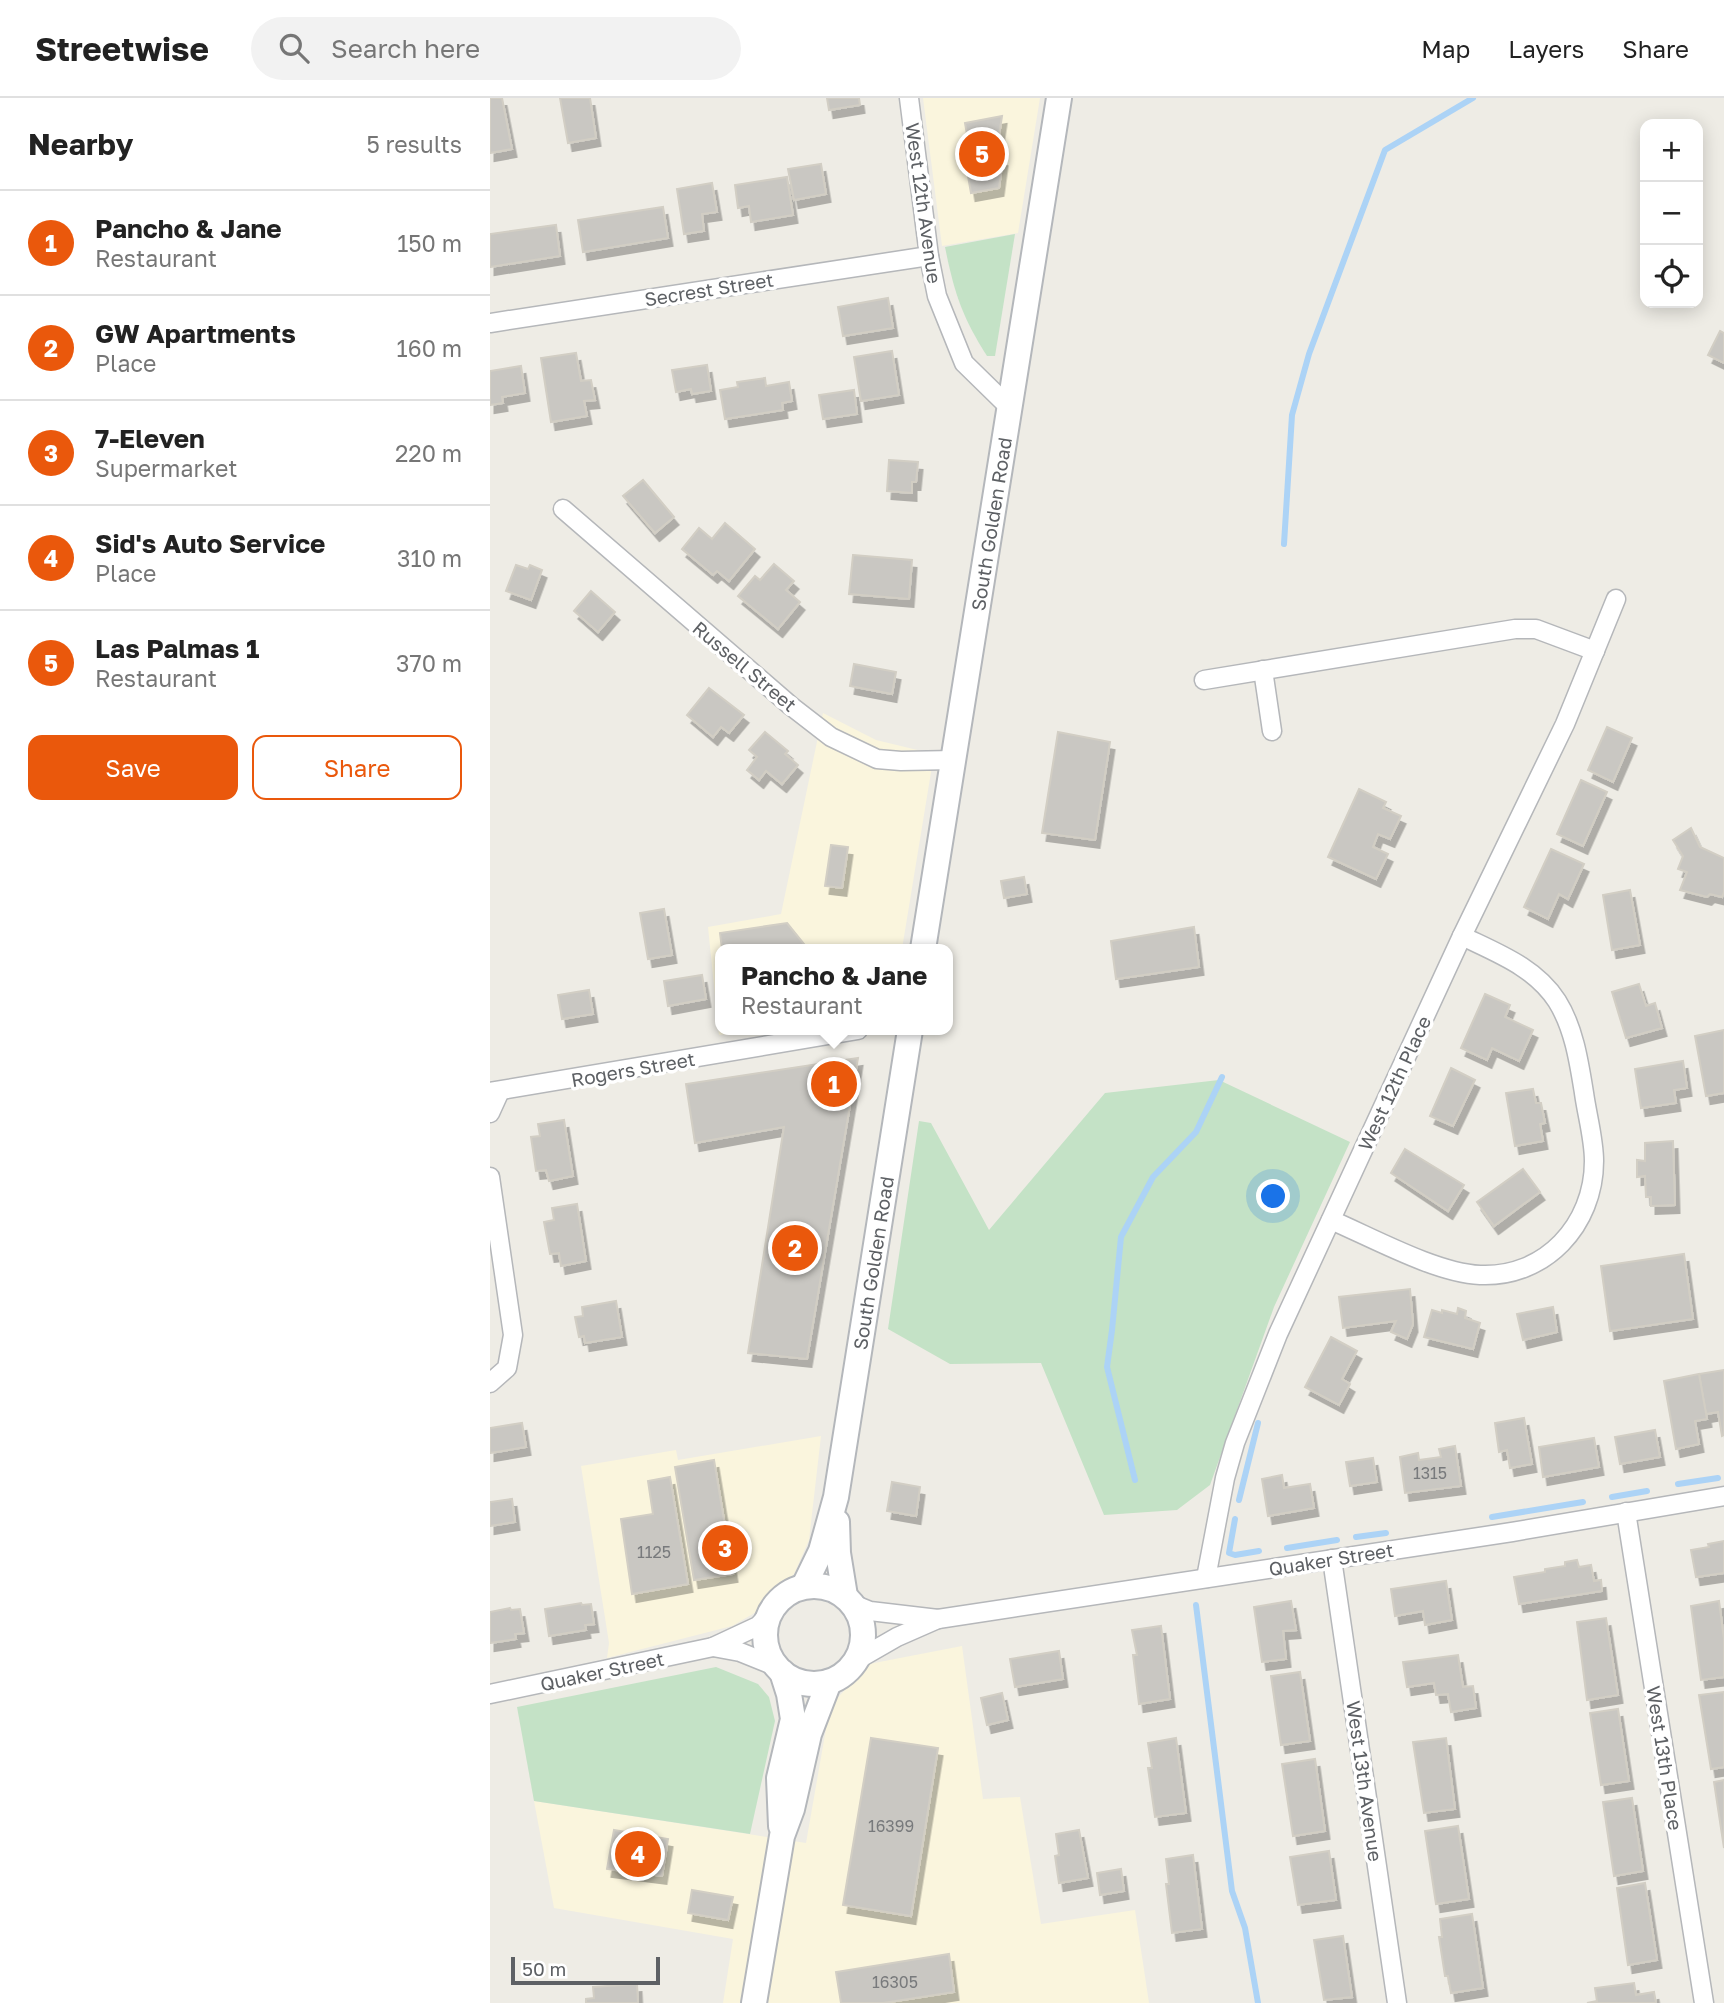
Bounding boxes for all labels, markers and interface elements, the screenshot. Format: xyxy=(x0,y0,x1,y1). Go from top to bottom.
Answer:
search box xyxy=(251,17,741,80)
text: Streetwise xyxy=(35,29,209,68)
icon: search xyxy=(275,29,313,67)
text: Search here xyxy=(331,33,480,64)
text: Map xyxy=(1421,34,1470,63)
text: Layers xyxy=(1508,34,1584,63)
text: Share xyxy=(1622,34,1689,63)
map controls xyxy=(1640,119,1703,308)
button: + xyxy=(1640,119,1703,182)
street label: West 12th Avenue xyxy=(901,121,947,285)
text: Nearby xyxy=(28,126,133,162)
pin: 5 xyxy=(959,128,1005,180)
text: 5 results xyxy=(366,130,462,158)
button: − xyxy=(1640,182,1703,245)
text: Pancho & Jane xyxy=(95,213,282,244)
text: 1 xyxy=(45,229,57,257)
text: 150 m xyxy=(397,229,462,257)
text: Restaurant xyxy=(95,244,217,272)
button: locate xyxy=(1640,245,1703,308)
street label: Secrest Street xyxy=(643,267,775,311)
text: GW Apartments xyxy=(95,318,296,349)
text: 2 xyxy=(44,334,58,362)
text: 160 m xyxy=(397,334,462,362)
text: Place xyxy=(95,349,156,377)
text: 7-Eleven xyxy=(95,423,205,454)
street label: South Golden Road xyxy=(966,436,1016,612)
text: 3 xyxy=(44,439,58,467)
text: 220 m xyxy=(395,439,462,467)
text: Supermarket xyxy=(95,454,238,482)
text: Sid's Auto Service xyxy=(95,528,325,559)
text: 4 xyxy=(44,544,58,572)
text: 310 m xyxy=(397,544,462,572)
text: Place xyxy=(95,559,156,587)
street label: Russell Street xyxy=(688,616,802,716)
text: Las Palmas 1 xyxy=(95,633,259,664)
text: 5 xyxy=(44,649,58,677)
text: 370 m xyxy=(396,649,462,677)
text: Restaurant xyxy=(95,664,217,692)
button: Save xyxy=(28,735,238,800)
button: Share xyxy=(252,735,462,800)
popup xyxy=(715,944,953,1035)
text: Pancho & Jane xyxy=(741,960,927,991)
text: Restaurant xyxy=(741,991,863,1019)
street label: West 12th Place xyxy=(1353,1012,1435,1154)
street label: Rogers Street xyxy=(569,1047,697,1091)
pin: 1 xyxy=(811,1058,857,1110)
street label: South Golden Road xyxy=(848,1175,898,1351)
your location xyxy=(1256,1179,1290,1213)
pin: 2 xyxy=(772,1222,818,1274)
house number: 1315 xyxy=(1413,1463,1447,1483)
pin: 3 xyxy=(702,1522,748,1574)
street label: Quaker Street xyxy=(1267,1538,1395,1580)
house number: 1125 xyxy=(637,1542,671,1562)
street label: Quaker Street xyxy=(538,1647,666,1695)
street label: West 13th Place xyxy=(1642,1684,1688,1832)
street label: West 13th Avenue xyxy=(1342,1699,1388,1863)
house number: 16399 xyxy=(868,1816,914,1836)
pin: 4 xyxy=(615,1828,661,1880)
scale bar xyxy=(511,1954,660,1986)
text: 50 m xyxy=(522,1957,566,1980)
house number: 16305 xyxy=(872,1972,918,1992)

